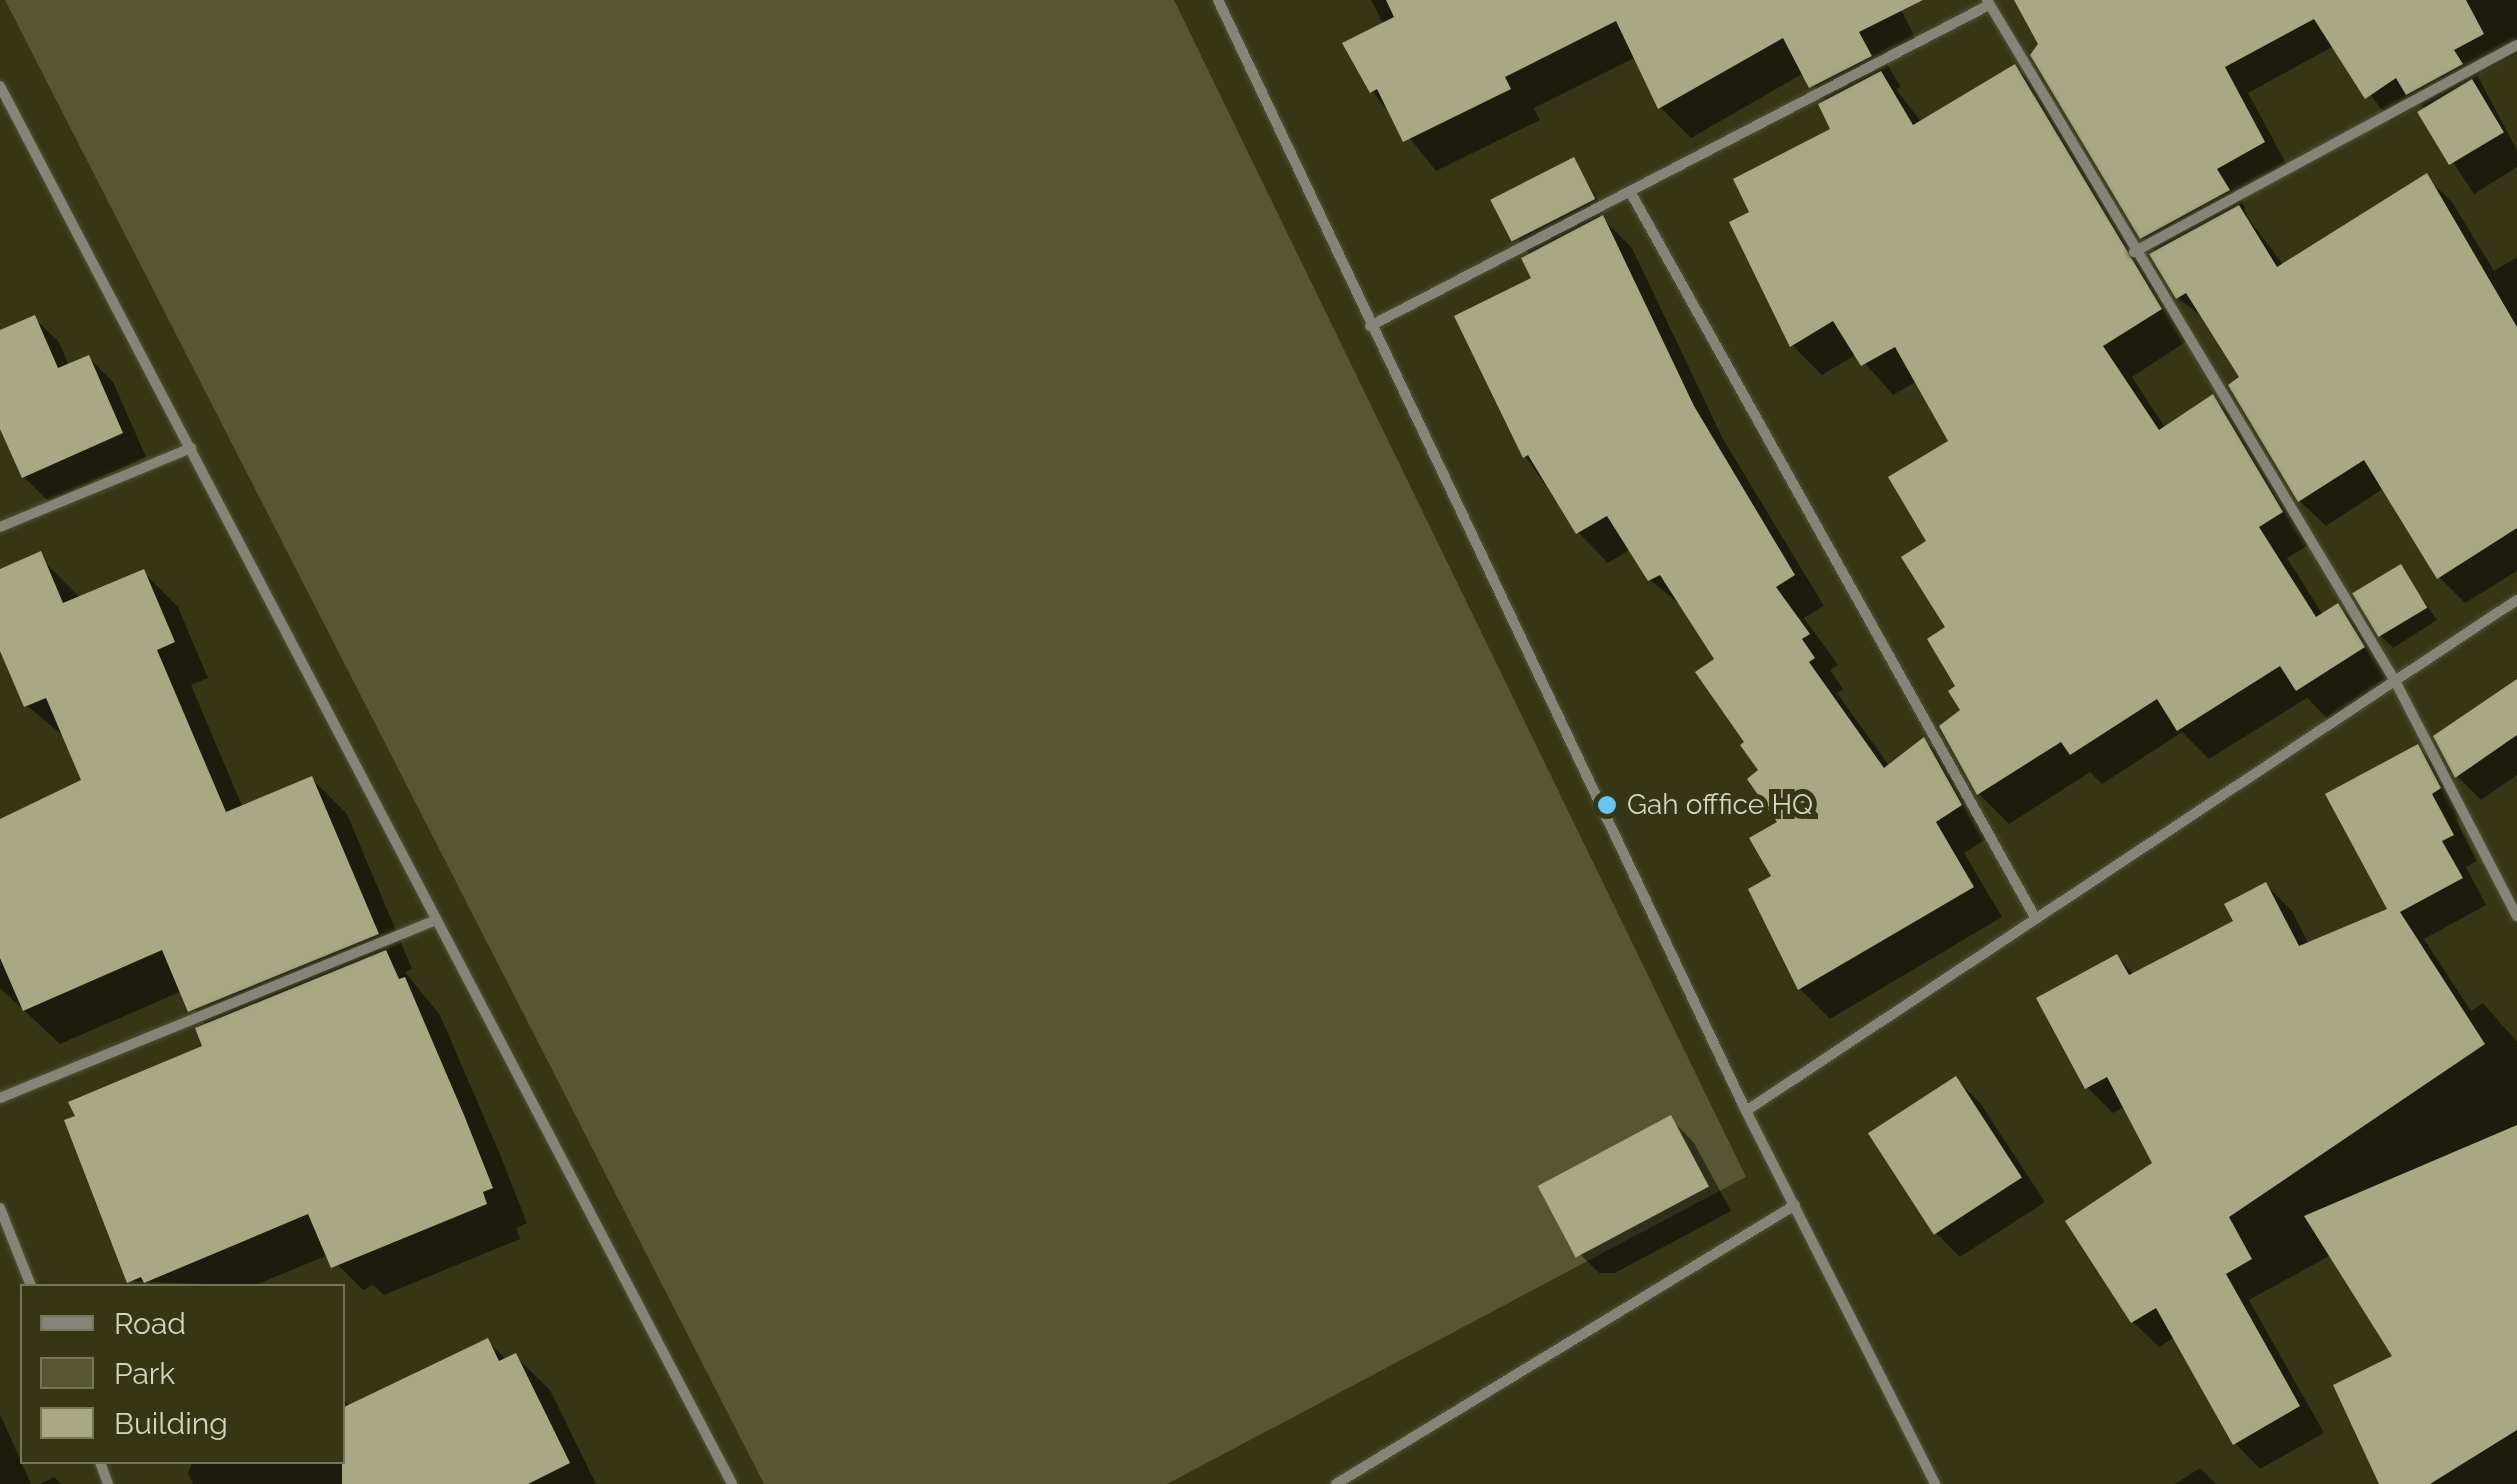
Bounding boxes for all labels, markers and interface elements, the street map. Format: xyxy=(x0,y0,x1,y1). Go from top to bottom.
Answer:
place label: Gah offfice HQ xyxy=(1627,788,1813,822)
marker: Gah offfice HQ xyxy=(1596,794,1618,816)
legend xyxy=(20,1284,345,1464)
text: Road xyxy=(114,1306,186,1341)
text: Park xyxy=(114,1356,175,1391)
text: Building xyxy=(114,1406,228,1441)

